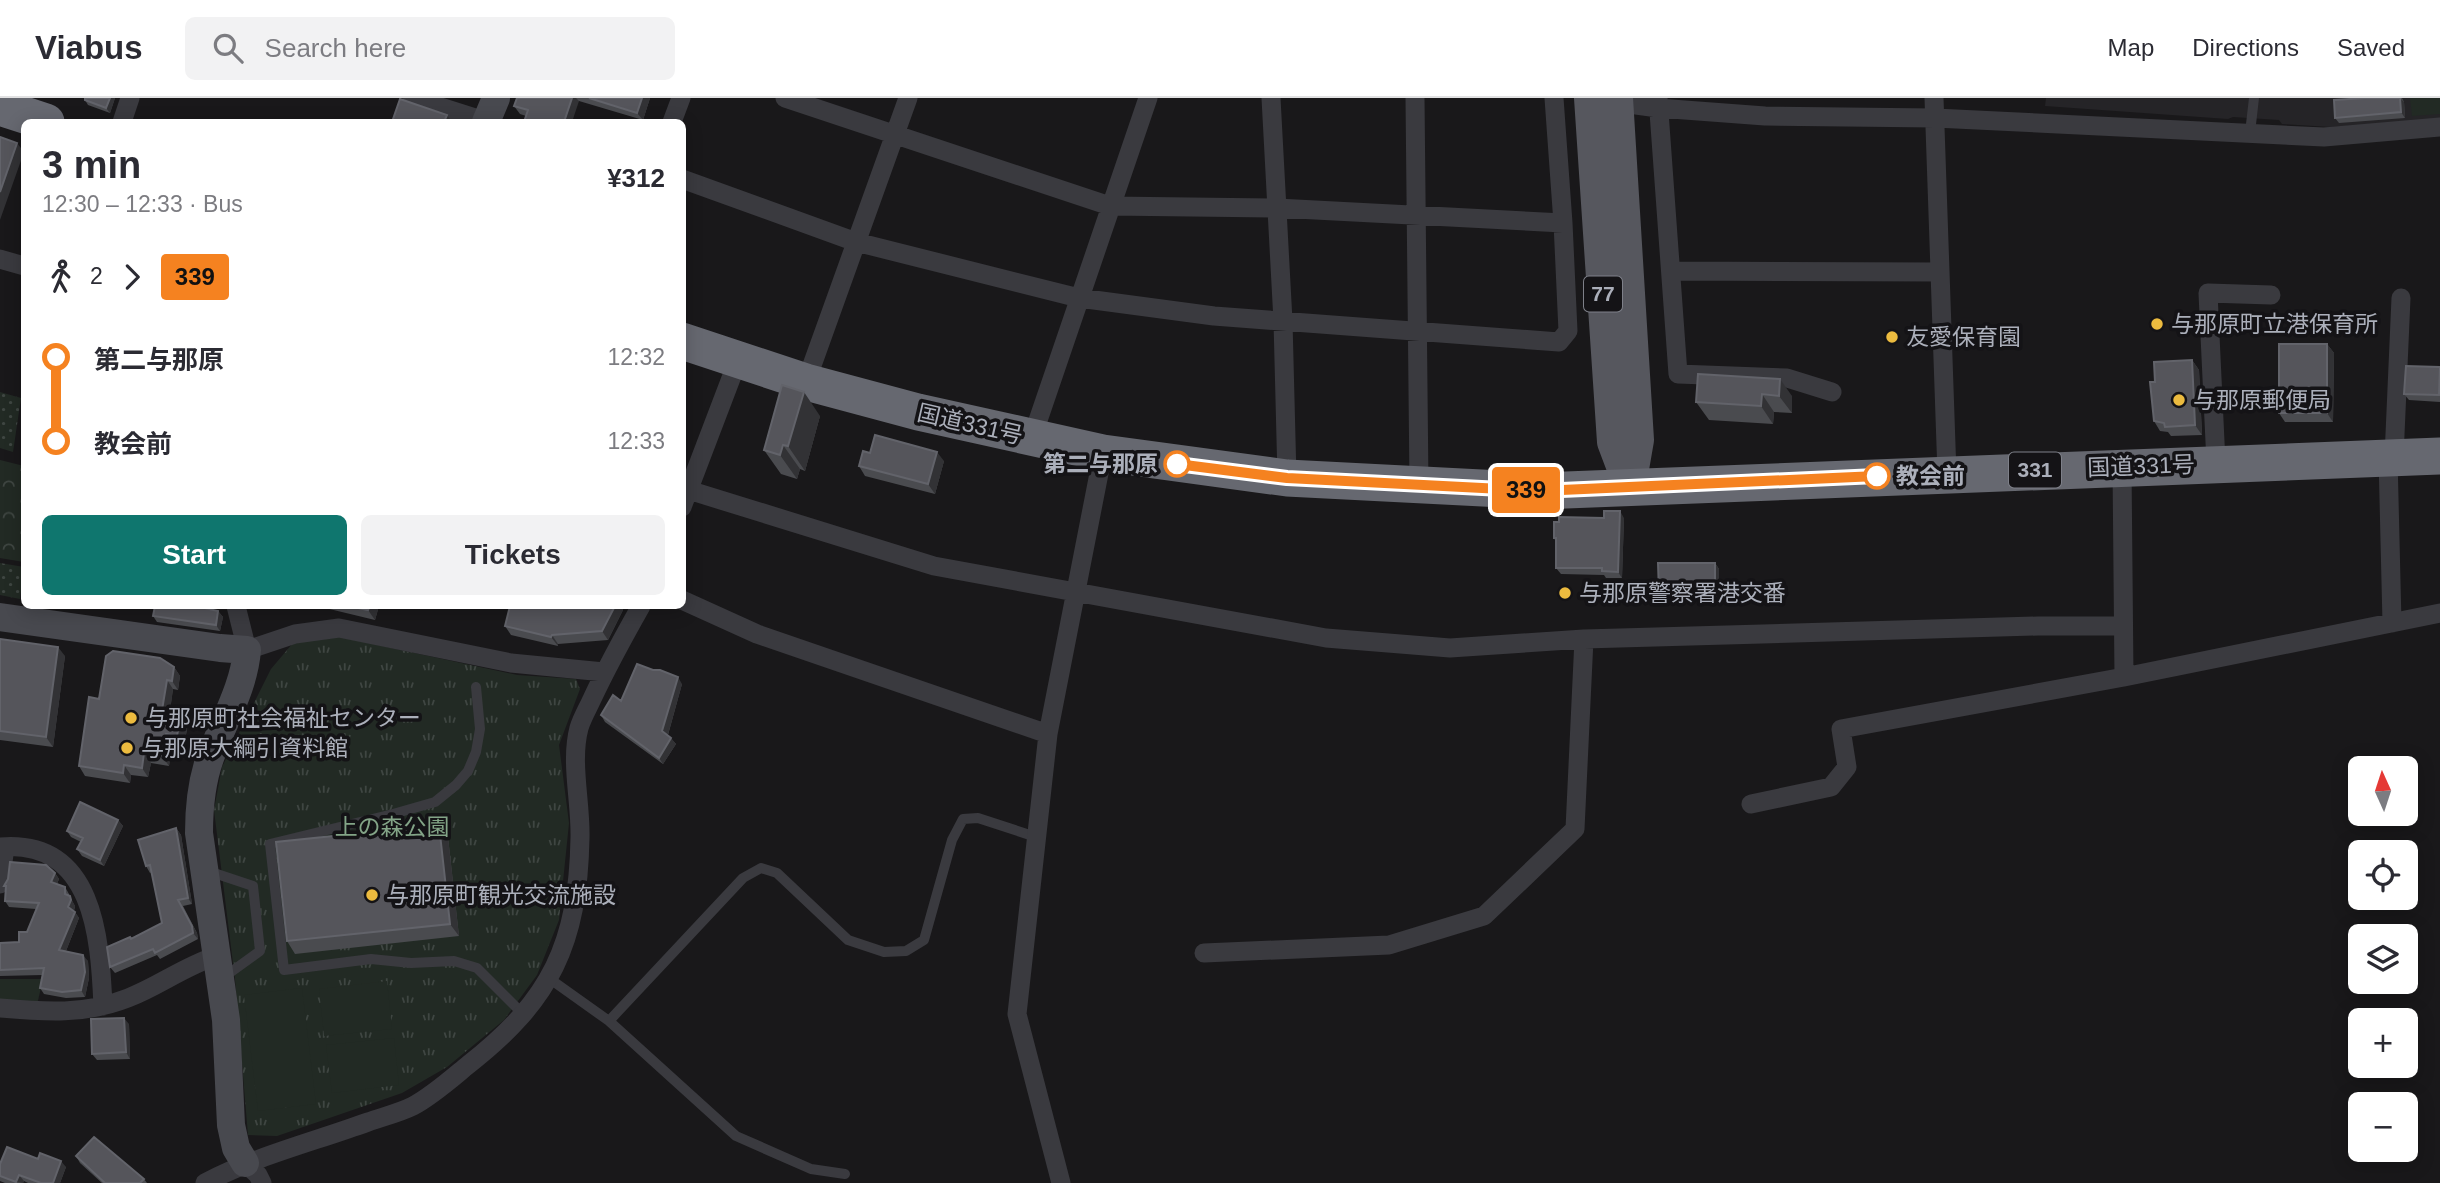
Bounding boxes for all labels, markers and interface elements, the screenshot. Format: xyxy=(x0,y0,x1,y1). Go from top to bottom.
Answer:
search box xyxy=(185,17,675,80)
text: Viabus xyxy=(35,29,143,66)
icon: search xyxy=(209,29,247,67)
text: Search here xyxy=(265,33,406,63)
text: Map xyxy=(2108,34,2154,61)
text: Directions xyxy=(2192,34,2299,61)
text: Saved xyxy=(2337,34,2405,61)
text: 3 min xyxy=(42,144,141,186)
text: ¥312 xyxy=(607,163,665,193)
text: 12:30 – 12:33 · Bus xyxy=(42,191,243,217)
icon: walk xyxy=(42,258,80,296)
icon: forward xyxy=(113,258,151,296)
text: 2 xyxy=(90,263,103,289)
text: 339 xyxy=(175,263,215,290)
road number: 77 xyxy=(1584,276,1622,312)
place label: 与那原町立港保育所 xyxy=(2171,311,2378,337)
marker: 与那原町立港保育所 xyxy=(2149,316,2165,332)
place label: 友愛保育園 xyxy=(1906,324,2021,350)
marker: 友愛保育園 xyxy=(1884,329,1900,345)
text: 12:32 xyxy=(607,344,665,370)
text: 第二与那原 xyxy=(94,345,224,375)
place label: 与那原郵便局 xyxy=(2193,387,2331,413)
marker: 与那原郵便局 xyxy=(2171,392,2187,408)
street label: 国道331号 xyxy=(915,399,1025,449)
text: 12:33 xyxy=(607,428,665,454)
text: 教会前 xyxy=(94,429,172,459)
place label: 第二与那原 xyxy=(1043,451,1158,477)
marker: 第二与那原 xyxy=(1164,451,1190,477)
street label: 国道331号 xyxy=(2087,451,2195,481)
road number: 331 xyxy=(2009,452,2061,488)
marker: 教会前 xyxy=(1864,463,1890,489)
place label: 教会前 xyxy=(1896,463,1965,489)
line badge: 339 xyxy=(1486,467,1566,513)
text: 339 xyxy=(1506,476,1546,503)
button: Start xyxy=(42,515,347,595)
button: Tickets xyxy=(361,515,665,595)
place label: 与那原警察署港交番 xyxy=(1579,580,1786,606)
marker: 与那原警察署港交番 xyxy=(1557,585,1573,601)
place label: 与那原町社会福祉センター xyxy=(145,705,421,731)
marker: 与那原町社会福祉センター xyxy=(123,710,139,726)
place label: 与那原大綱引資料館 xyxy=(141,735,348,761)
marker: 与那原大綱引資料館 xyxy=(119,740,135,756)
north arrow xyxy=(2348,756,2418,826)
map controls xyxy=(2348,756,2418,1162)
park label: 上の森公園 xyxy=(335,814,450,840)
button: locate xyxy=(2348,840,2418,910)
place label: 与那原町観光交流施設 xyxy=(386,882,616,908)
marker: 与那原町観光交流施設 xyxy=(364,887,380,903)
button: layers xyxy=(2348,924,2418,994)
button: + xyxy=(2348,1008,2418,1078)
button: − xyxy=(2348,1092,2418,1162)

